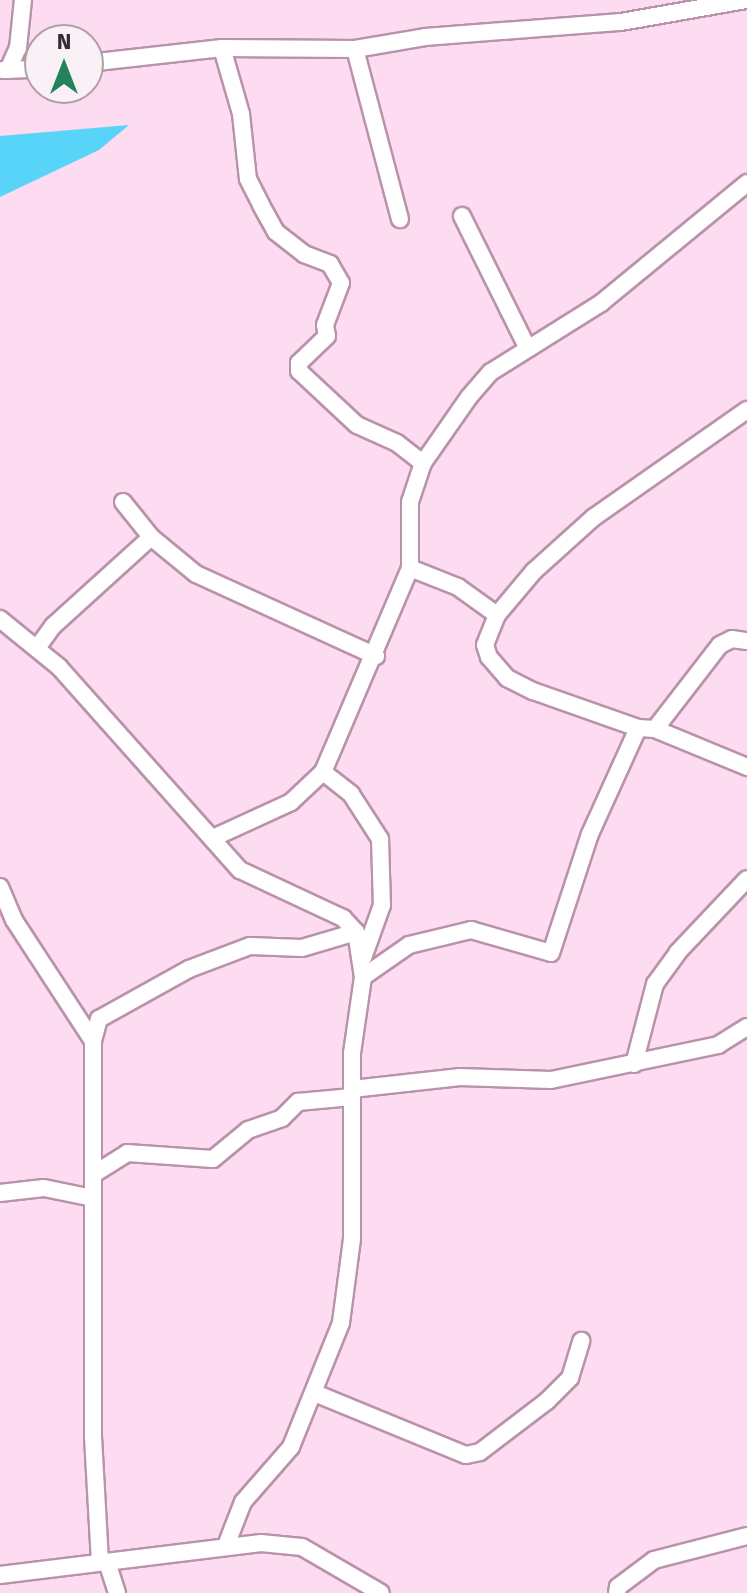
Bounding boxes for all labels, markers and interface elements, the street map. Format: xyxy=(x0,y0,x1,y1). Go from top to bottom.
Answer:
north arrow xyxy=(24,24,104,104)
text: N xyxy=(57,28,71,55)

